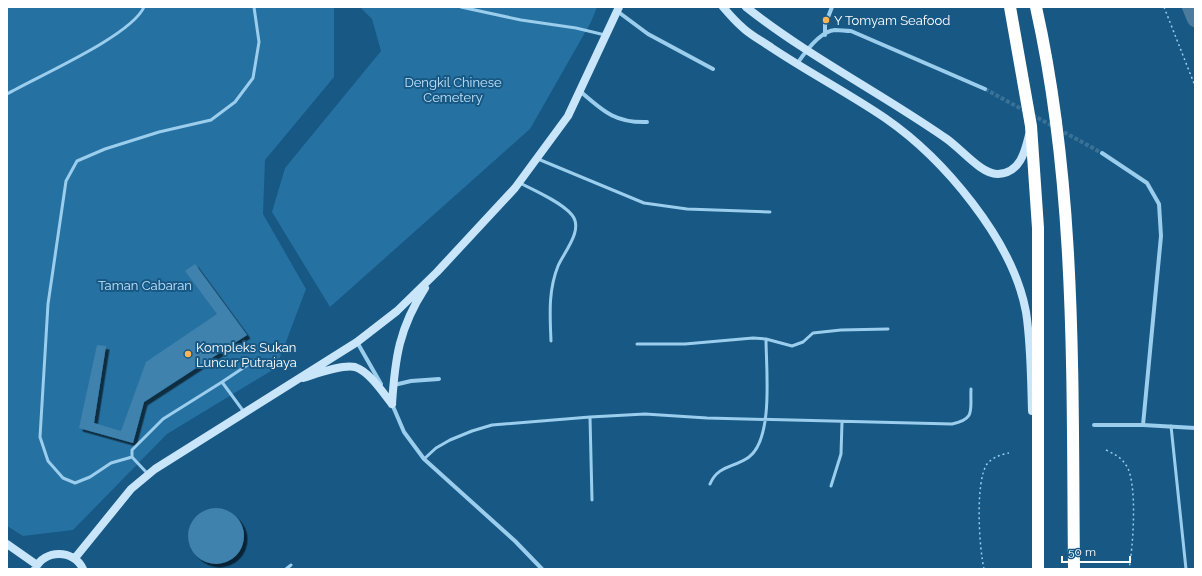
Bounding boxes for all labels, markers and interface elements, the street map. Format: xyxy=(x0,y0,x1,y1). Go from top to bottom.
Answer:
place label: Y Tomyam Seafood xyxy=(834,13,950,28)
marker: Y Tomyam Seafood xyxy=(821,15,831,25)
park label: Dengkil Chinese Cemetery xyxy=(404,75,502,105)
park label: Taman Cabaran xyxy=(98,278,192,293)
place label: Kompleks Sukan Luncur Putrajaya xyxy=(196,340,297,370)
marker: Kompleks Sukan Luncur Putrajaya xyxy=(183,349,193,359)
scale bar xyxy=(1062,538,1130,564)
text: 50 m xyxy=(1068,545,1096,559)

